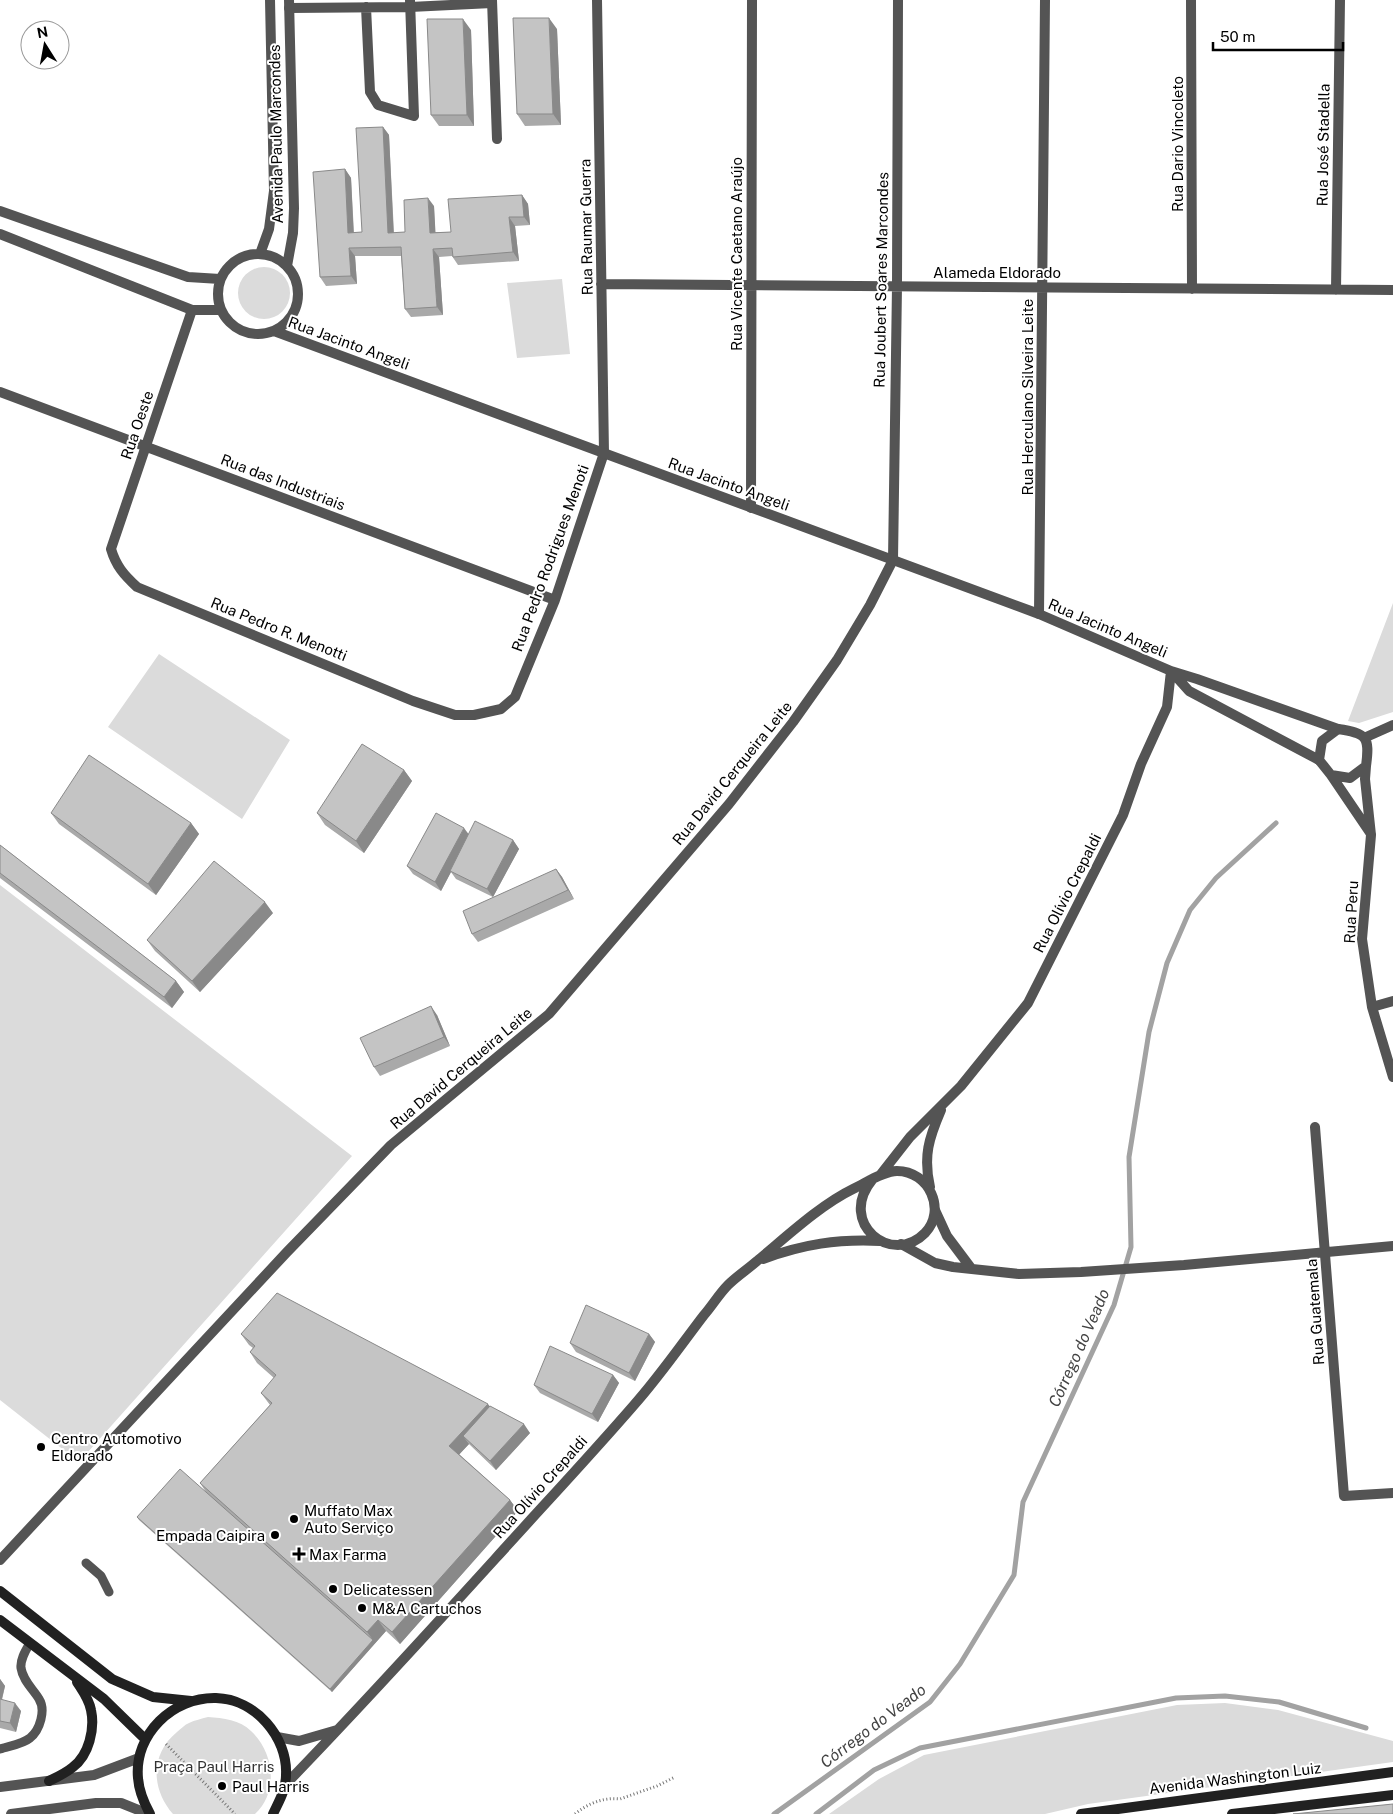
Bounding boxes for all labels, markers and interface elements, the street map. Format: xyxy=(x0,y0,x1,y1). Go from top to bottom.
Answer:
north arrow xyxy=(20,20,70,70)
scale bar xyxy=(1213,20,1343,52)
text: N xyxy=(36,23,49,41)
text: 50 m xyxy=(1220,28,1255,45)
street label: Avenida Paulo Marcondes xyxy=(266,44,286,224)
street label: Rua Dario Vincoleto xyxy=(1169,76,1186,212)
street label: Rua José Stadella xyxy=(1313,83,1333,207)
street label: Rua Vicente Caetano Araújo xyxy=(728,157,745,351)
street label: Rua Raumar Guerra xyxy=(576,159,596,295)
street label: Rua Joubert Soares Marcondes xyxy=(871,172,891,388)
street label: Alameda Eldorado xyxy=(933,264,1061,281)
street label: Rua Herculano Silveira Leite xyxy=(1019,299,1036,495)
street label: Rua Jacinto Angeli xyxy=(286,313,412,373)
street label: Rua Oeste xyxy=(117,388,157,462)
street label: Rua das Industriais xyxy=(218,450,348,514)
street label: Rua Jacinto Angeli xyxy=(666,454,792,514)
street label: Rua Pedro Rodrigues Menoti xyxy=(508,462,592,654)
street label: Rua Pedro R. Menotti xyxy=(208,594,350,664)
street label: Rua Jacinto Angeli xyxy=(1046,595,1170,661)
street label: Rua David Cerqueira Leite xyxy=(669,698,795,848)
street label: Rua Olívio Crepaldi xyxy=(1030,831,1104,955)
street label: Rua Peru xyxy=(1341,880,1361,944)
street label: Rua David Cerqueira Leite xyxy=(387,1004,535,1132)
street label: Rua Guatemala xyxy=(1303,1258,1327,1366)
water label: Córrego do Veado xyxy=(1044,1286,1114,1410)
place label: Centro Automotivo Eldorado xyxy=(51,1430,182,1464)
street label: Rua Olívio Crepaldi xyxy=(490,1432,590,1542)
marker: Centro Automotivo Eldorado xyxy=(35,1441,47,1453)
place label: Muffato Max Auto Serviço xyxy=(304,1502,393,1536)
marker: Muffato Max Auto Serviço xyxy=(288,1513,300,1525)
place label: Empada Caipira xyxy=(156,1527,265,1544)
marker: Empada Caipira xyxy=(269,1529,281,1541)
place label: Max Farma xyxy=(309,1546,387,1563)
marker: Max Farma xyxy=(293,1548,305,1560)
place label: Delicatessen xyxy=(343,1581,433,1598)
marker: Delicatessen xyxy=(327,1583,339,1595)
place label: M&A Cartuchos xyxy=(372,1600,482,1617)
marker: M&A Cartuchos xyxy=(356,1602,368,1614)
water label: Córrego do Veado xyxy=(816,1680,930,1772)
park label: Praça Paul Harris xyxy=(154,1758,274,1775)
street label: Avenida Washington Luiz xyxy=(1148,1759,1322,1797)
place label: Paul Harris xyxy=(232,1778,309,1795)
marker: Paul Harris xyxy=(216,1780,228,1792)

